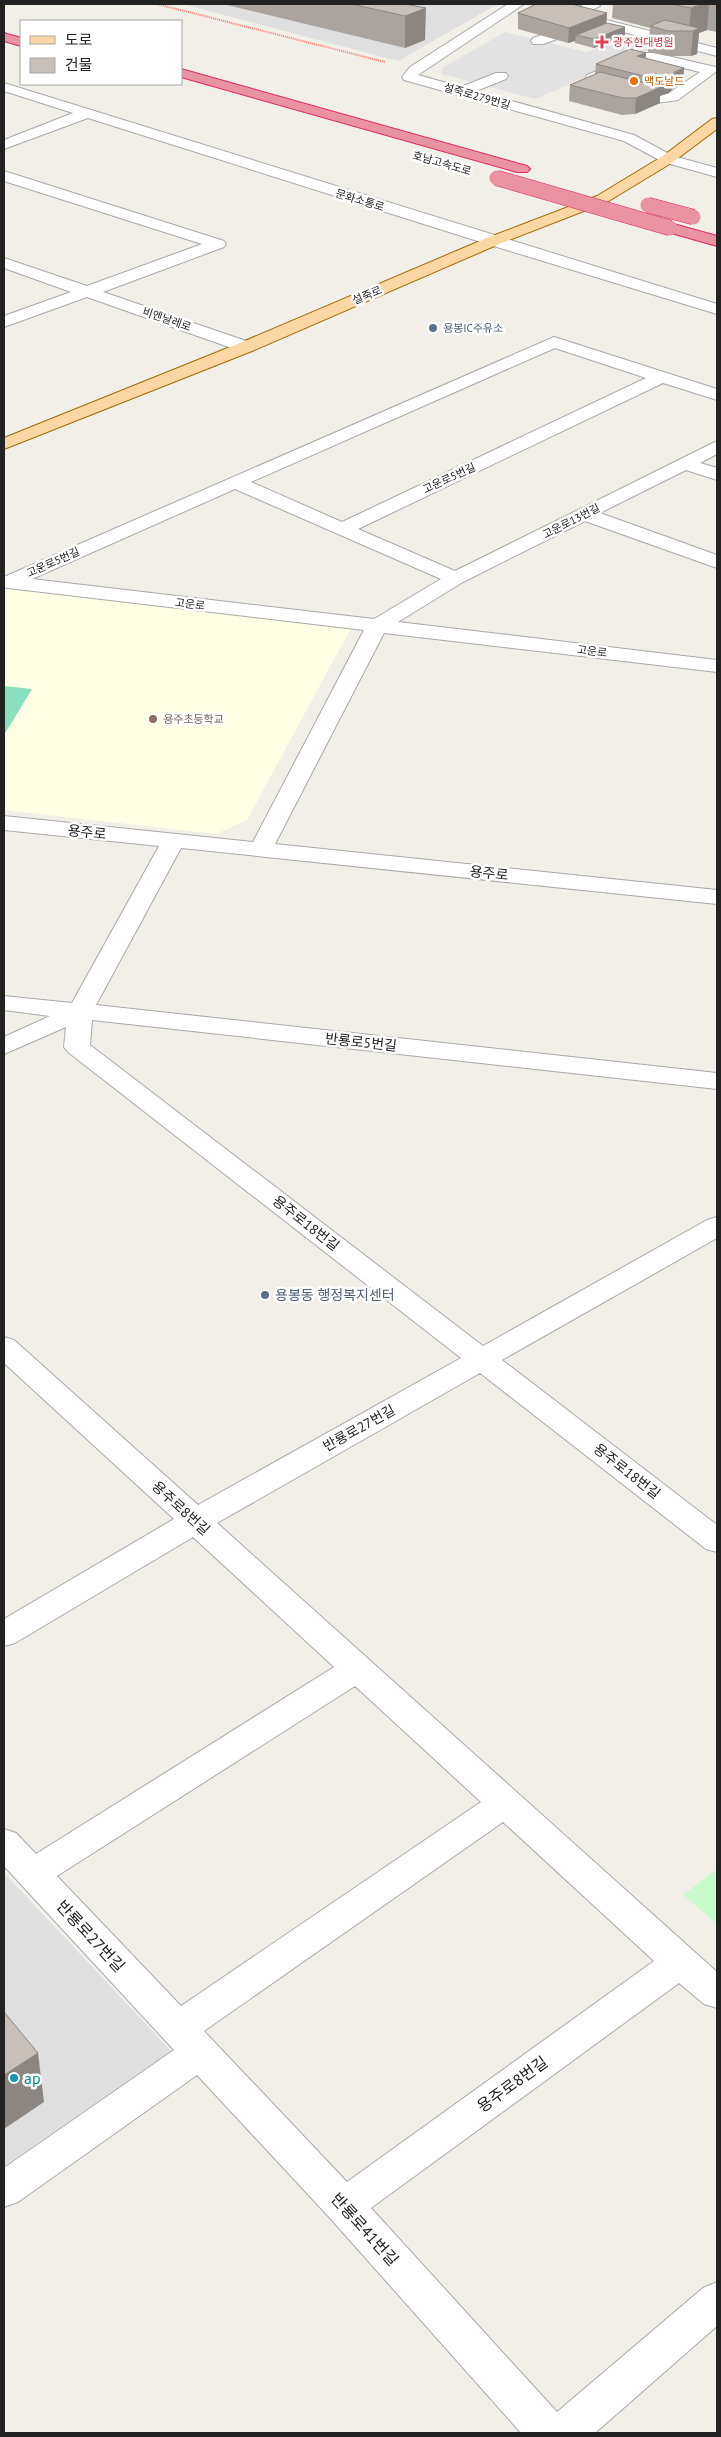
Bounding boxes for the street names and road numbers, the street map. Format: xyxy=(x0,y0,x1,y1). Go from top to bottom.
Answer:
street label: 설죽로279번길 xyxy=(442,80,512,112)
street label: 호남고속도로 xyxy=(411,148,473,178)
street label: 문화소통로 xyxy=(334,186,386,214)
street label: 설죽로 xyxy=(350,283,384,307)
street label: 비엔날레로 xyxy=(141,304,193,334)
street label: 고운로5번길 xyxy=(420,460,478,496)
street label: 고운로13번길 xyxy=(540,501,602,541)
street label: 고운로5번길 xyxy=(24,544,82,580)
street label: 고운로 xyxy=(174,595,206,613)
street label: 고운로 xyxy=(576,642,608,660)
street label: 용주로 xyxy=(67,821,107,843)
street label: 용주로 xyxy=(469,862,509,884)
street label: 반룡로5번길 xyxy=(324,1029,398,1055)
street label: 용주로18번길 xyxy=(269,1191,343,1255)
street label: 반룡로27번길 xyxy=(320,1401,398,1455)
street label: 용주로18번길 xyxy=(590,1439,664,1503)
street label: 용주로8번길 xyxy=(148,1477,214,1539)
street label: 반룡로27번길 xyxy=(53,1896,129,1976)
street label: 용주로8번길 xyxy=(473,2052,551,2116)
street label: 반룡로41번길 xyxy=(327,2188,403,2270)

